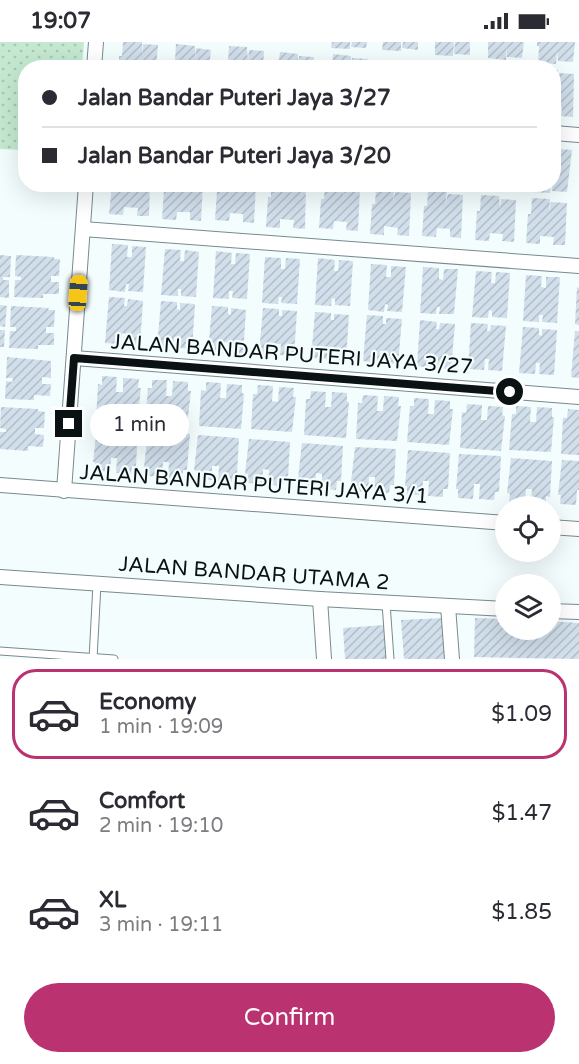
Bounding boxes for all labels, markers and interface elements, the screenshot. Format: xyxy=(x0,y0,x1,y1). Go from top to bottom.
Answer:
text: 19:07 xyxy=(30,8,91,34)
text: Jalan Bandar Puteri Jaya 3/27 xyxy=(78,85,391,111)
text: Jalan Bandar Puteri Jaya 3/20 xyxy=(78,143,391,169)
car xyxy=(68,274,88,312)
street label: JALAN BANDAR PUTERI JAYA 3/27 xyxy=(110,329,474,380)
route start xyxy=(496,378,523,405)
callout: 1 min xyxy=(90,403,189,445)
route end xyxy=(55,410,82,437)
text: 1 min xyxy=(113,413,166,437)
street label: JALAN BANDAR PUTERI JAYA 3/1 xyxy=(79,460,429,509)
map controls xyxy=(495,496,561,640)
button: locate xyxy=(495,496,561,562)
street label: JALAN BANDAR UTAMA 2 xyxy=(118,552,390,595)
button: layers xyxy=(495,574,561,640)
icon: car xyxy=(27,687,81,741)
text: Economy xyxy=(99,689,196,715)
text: $1.09 xyxy=(491,701,552,727)
text: 1 min · 19:09 xyxy=(99,715,223,739)
icon: car xyxy=(27,786,81,840)
text: Comfort xyxy=(99,788,185,814)
text: $1.47 xyxy=(492,800,552,826)
text: 2 min · 19:10 xyxy=(99,814,223,838)
icon: car xyxy=(27,885,81,939)
text: XL xyxy=(99,887,126,913)
text: $1.85 xyxy=(491,899,552,925)
text: 3 min · 19:11 xyxy=(99,913,223,937)
button: Confirm xyxy=(24,983,555,1052)

